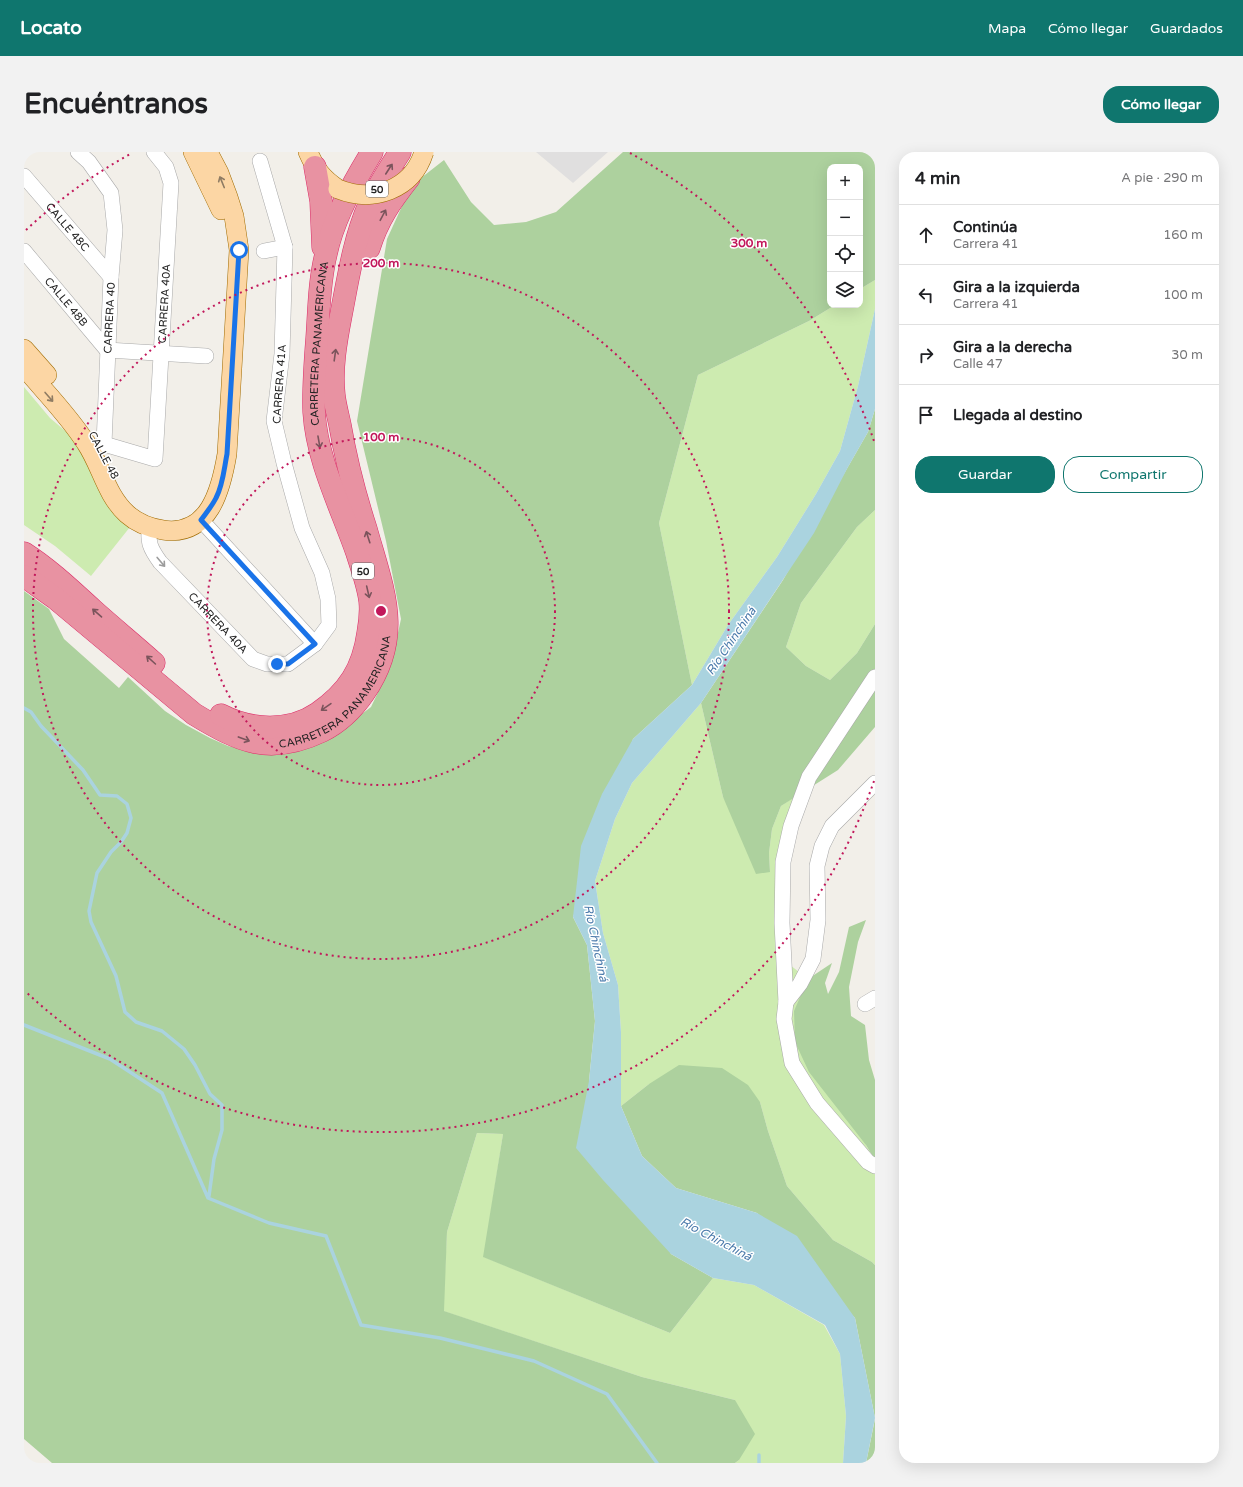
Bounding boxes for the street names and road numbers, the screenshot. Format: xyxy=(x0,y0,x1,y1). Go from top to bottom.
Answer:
road number: 50 xyxy=(366,181,388,197)
street label: CALLE 48C xyxy=(43,200,92,254)
street label: CARRETERA PANAMERICANA xyxy=(308,260,331,426)
street label: CARRERA 40A xyxy=(156,263,173,344)
street label: CALLE 48B xyxy=(42,275,90,329)
street label: CARRERA 40 xyxy=(101,282,118,354)
street label: CARRERA 41A xyxy=(270,344,289,424)
street label: CALLE 48 xyxy=(86,429,122,481)
road number: 50 xyxy=(352,563,374,579)
street label: CARRERA 40A xyxy=(186,590,250,656)
street label: CARRETERA PANAMERICANA xyxy=(278,635,393,751)

